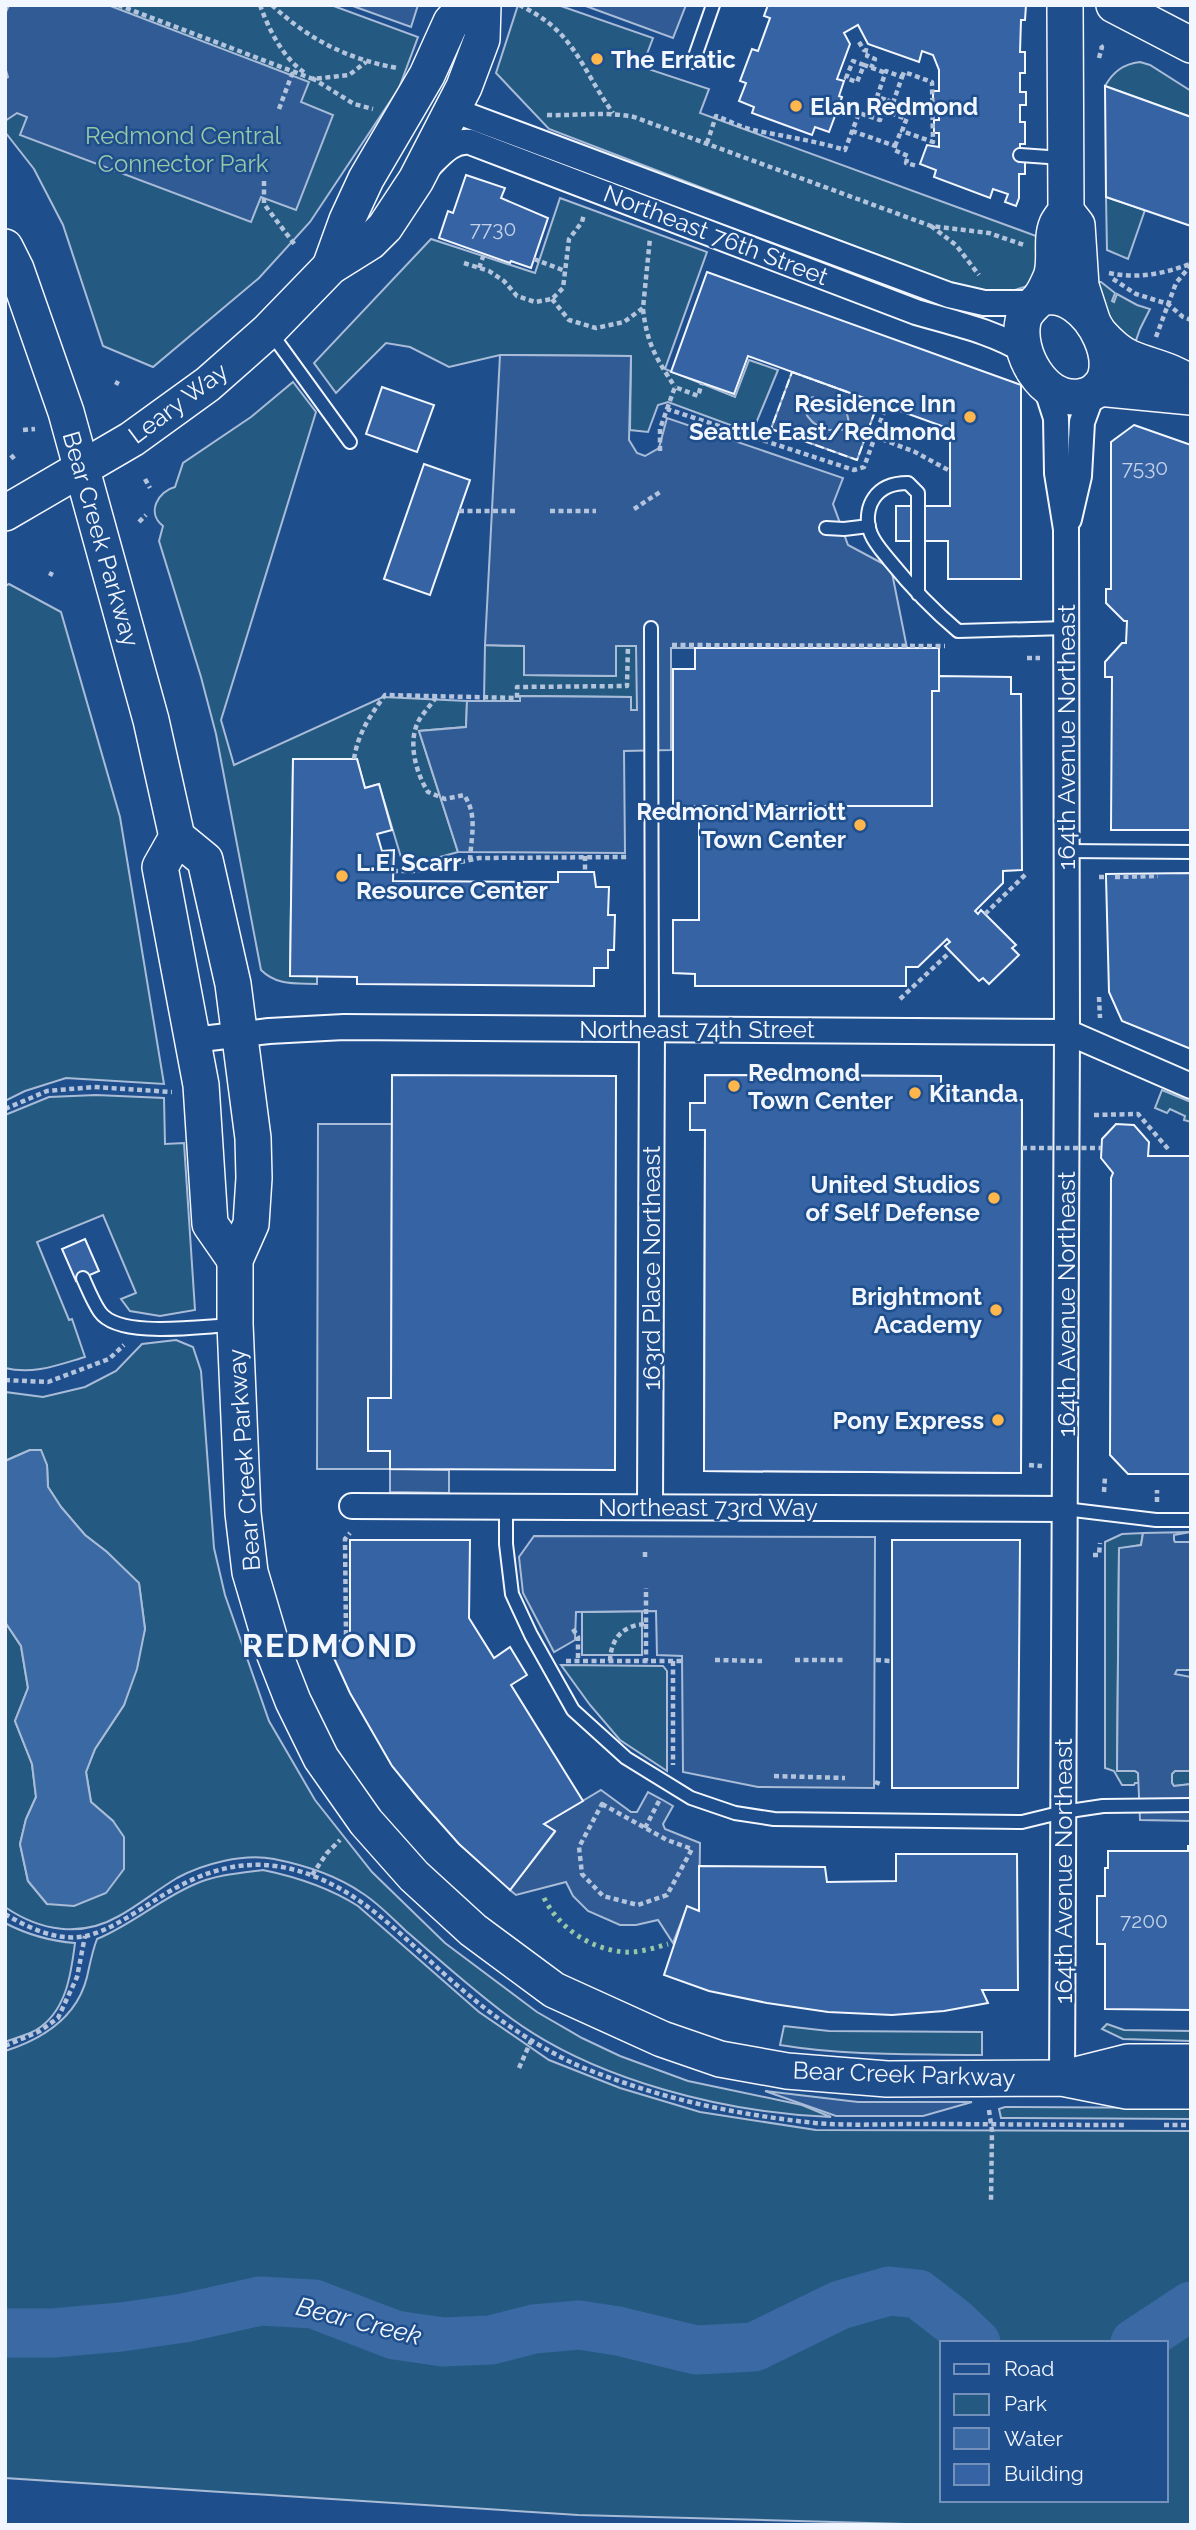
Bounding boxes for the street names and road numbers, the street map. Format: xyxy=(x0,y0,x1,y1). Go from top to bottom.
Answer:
street label: Northeast 76th Street xyxy=(600,179,832,291)
street label: Leary Way xyxy=(123,356,233,450)
street label: Bear Creek Parkway xyxy=(56,428,146,650)
street label: 164th Avenue Northeast xyxy=(1052,604,1081,870)
street label: Northeast 74th Street xyxy=(579,1015,815,1044)
street label: 163rd Place Northeast xyxy=(637,1146,666,1390)
street label: 164th Avenue Northeast xyxy=(1052,1171,1081,1437)
street label: Bear Creek Parkway xyxy=(222,1348,266,1572)
street label: Northeast 73rd Way xyxy=(598,1493,818,1522)
street label: 164th Avenue Northeast xyxy=(1049,1738,1078,2004)
street label: Bear Creek Parkway xyxy=(792,2056,1016,2092)

